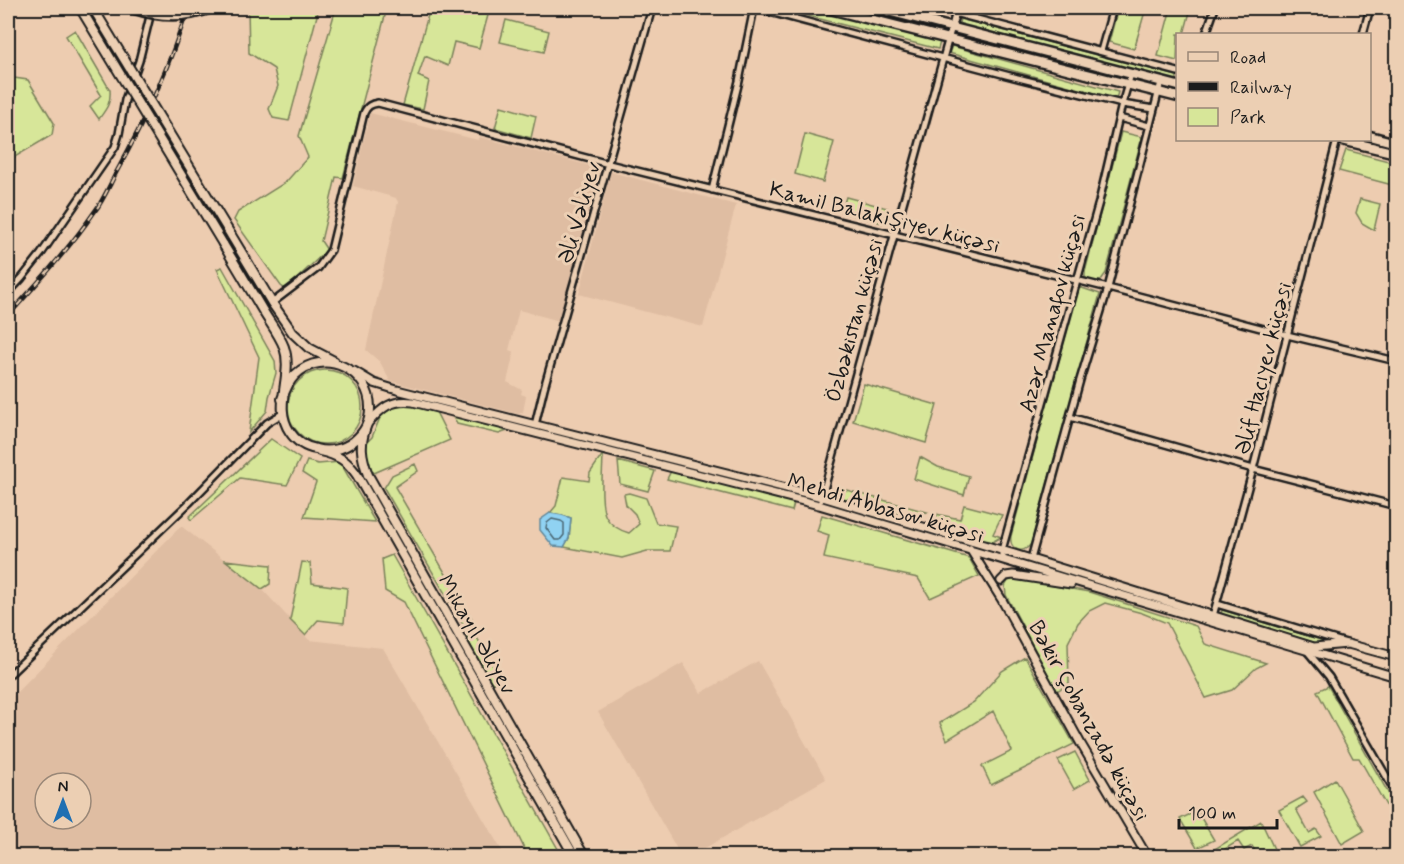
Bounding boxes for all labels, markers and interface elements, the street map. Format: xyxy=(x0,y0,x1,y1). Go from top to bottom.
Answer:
legend xyxy=(1176,33,1371,141)
text: Road xyxy=(1230,46,1266,70)
text: Railway xyxy=(1230,76,1292,100)
text: Park xyxy=(1230,106,1266,130)
street label: Əli Vəliyev xyxy=(552,158,608,267)
street label: Kamil Balakişiyev küçəsi xyxy=(766,176,1003,260)
street label: Azər Manafov küçəsi xyxy=(1013,211,1095,416)
street label: Özbəkistan küçəsi xyxy=(820,236,890,405)
street label: Əlif Hacıyev küçəsi xyxy=(1229,279,1299,458)
street label: Mehdi Abbasov küçəsi xyxy=(784,467,987,550)
street label: Mikayıl Əliyev xyxy=(431,570,522,701)
street label: Bəkir Çobanzadə küçəsi xyxy=(1021,616,1155,826)
north arrow xyxy=(33,771,93,831)
text: N xyxy=(58,777,68,798)
scale bar xyxy=(1179,792,1276,830)
text: 100 m xyxy=(1188,802,1236,826)

